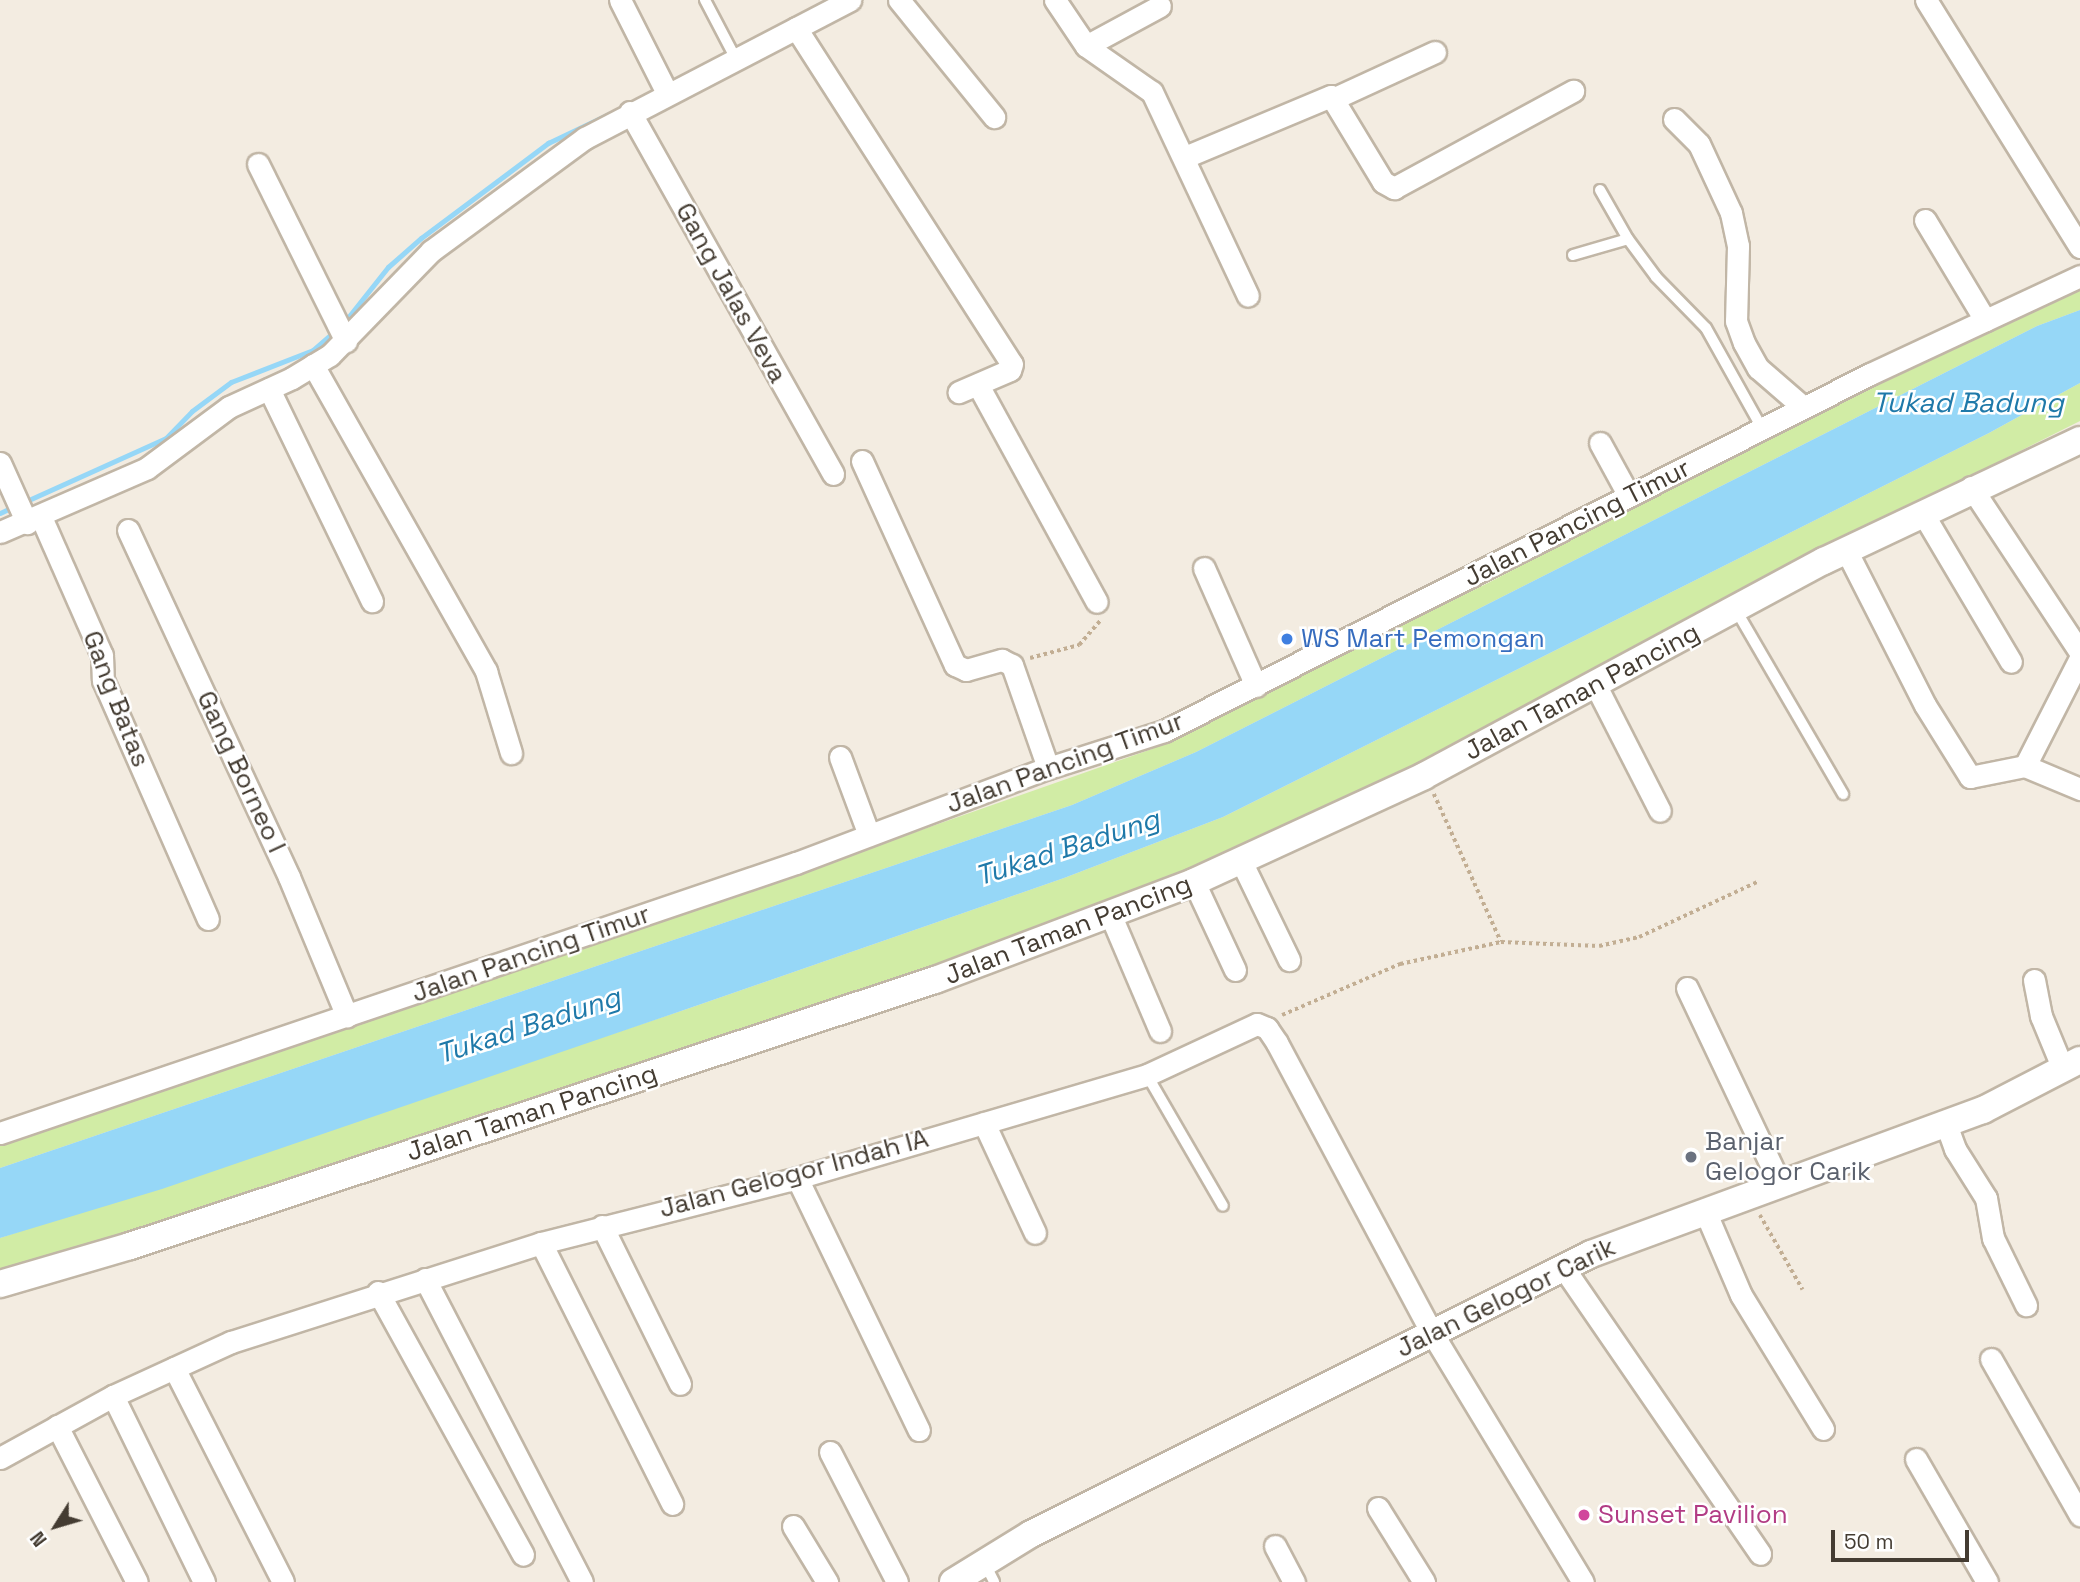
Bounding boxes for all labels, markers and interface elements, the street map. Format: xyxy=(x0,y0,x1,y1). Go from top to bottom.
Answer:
street label: Gang Jalas Veva xyxy=(669,197,793,389)
water label: Tukad Badung xyxy=(1872,385,2064,419)
street label: Jalan Pancing Timur xyxy=(1458,452,1696,594)
street label: Jalan Taman Pancing xyxy=(1459,617,1705,767)
place label: WS Mart Pemongan xyxy=(1301,623,1545,655)
street label: Gang Batas xyxy=(76,627,156,771)
marker: WS Mart Pemongan xyxy=(1279,631,1295,647)
street label: Gang Borneo I xyxy=(190,686,292,858)
street label: Jalan Pancing Timur xyxy=(942,706,1188,820)
water label: Tukad Badung xyxy=(971,801,1163,893)
street label: Jalan Taman Pancing xyxy=(940,868,1196,992)
street label: Jalan Pancing Timur xyxy=(408,898,654,1010)
water label: Tukad Badung xyxy=(432,979,624,1071)
street label: Jalan Taman Pancing xyxy=(402,1058,662,1168)
street label: Jalan Gelogor Indah IA xyxy=(656,1123,932,1225)
place label: Banjar Gelogor Carik xyxy=(1705,1126,1871,1188)
marker: Banjar Gelogor Carik xyxy=(1683,1149,1699,1165)
street label: Jalan Gelogor Carik xyxy=(1391,1231,1621,1365)
north arrow xyxy=(21,1491,91,1561)
place label: Sunset Pavilion xyxy=(1598,1499,1788,1531)
marker: Sunset Pavilion xyxy=(1576,1507,1592,1523)
scale bar xyxy=(1835,1516,1973,1560)
text: N xyxy=(25,1526,53,1552)
text: 50 m xyxy=(1844,1528,1894,1555)

